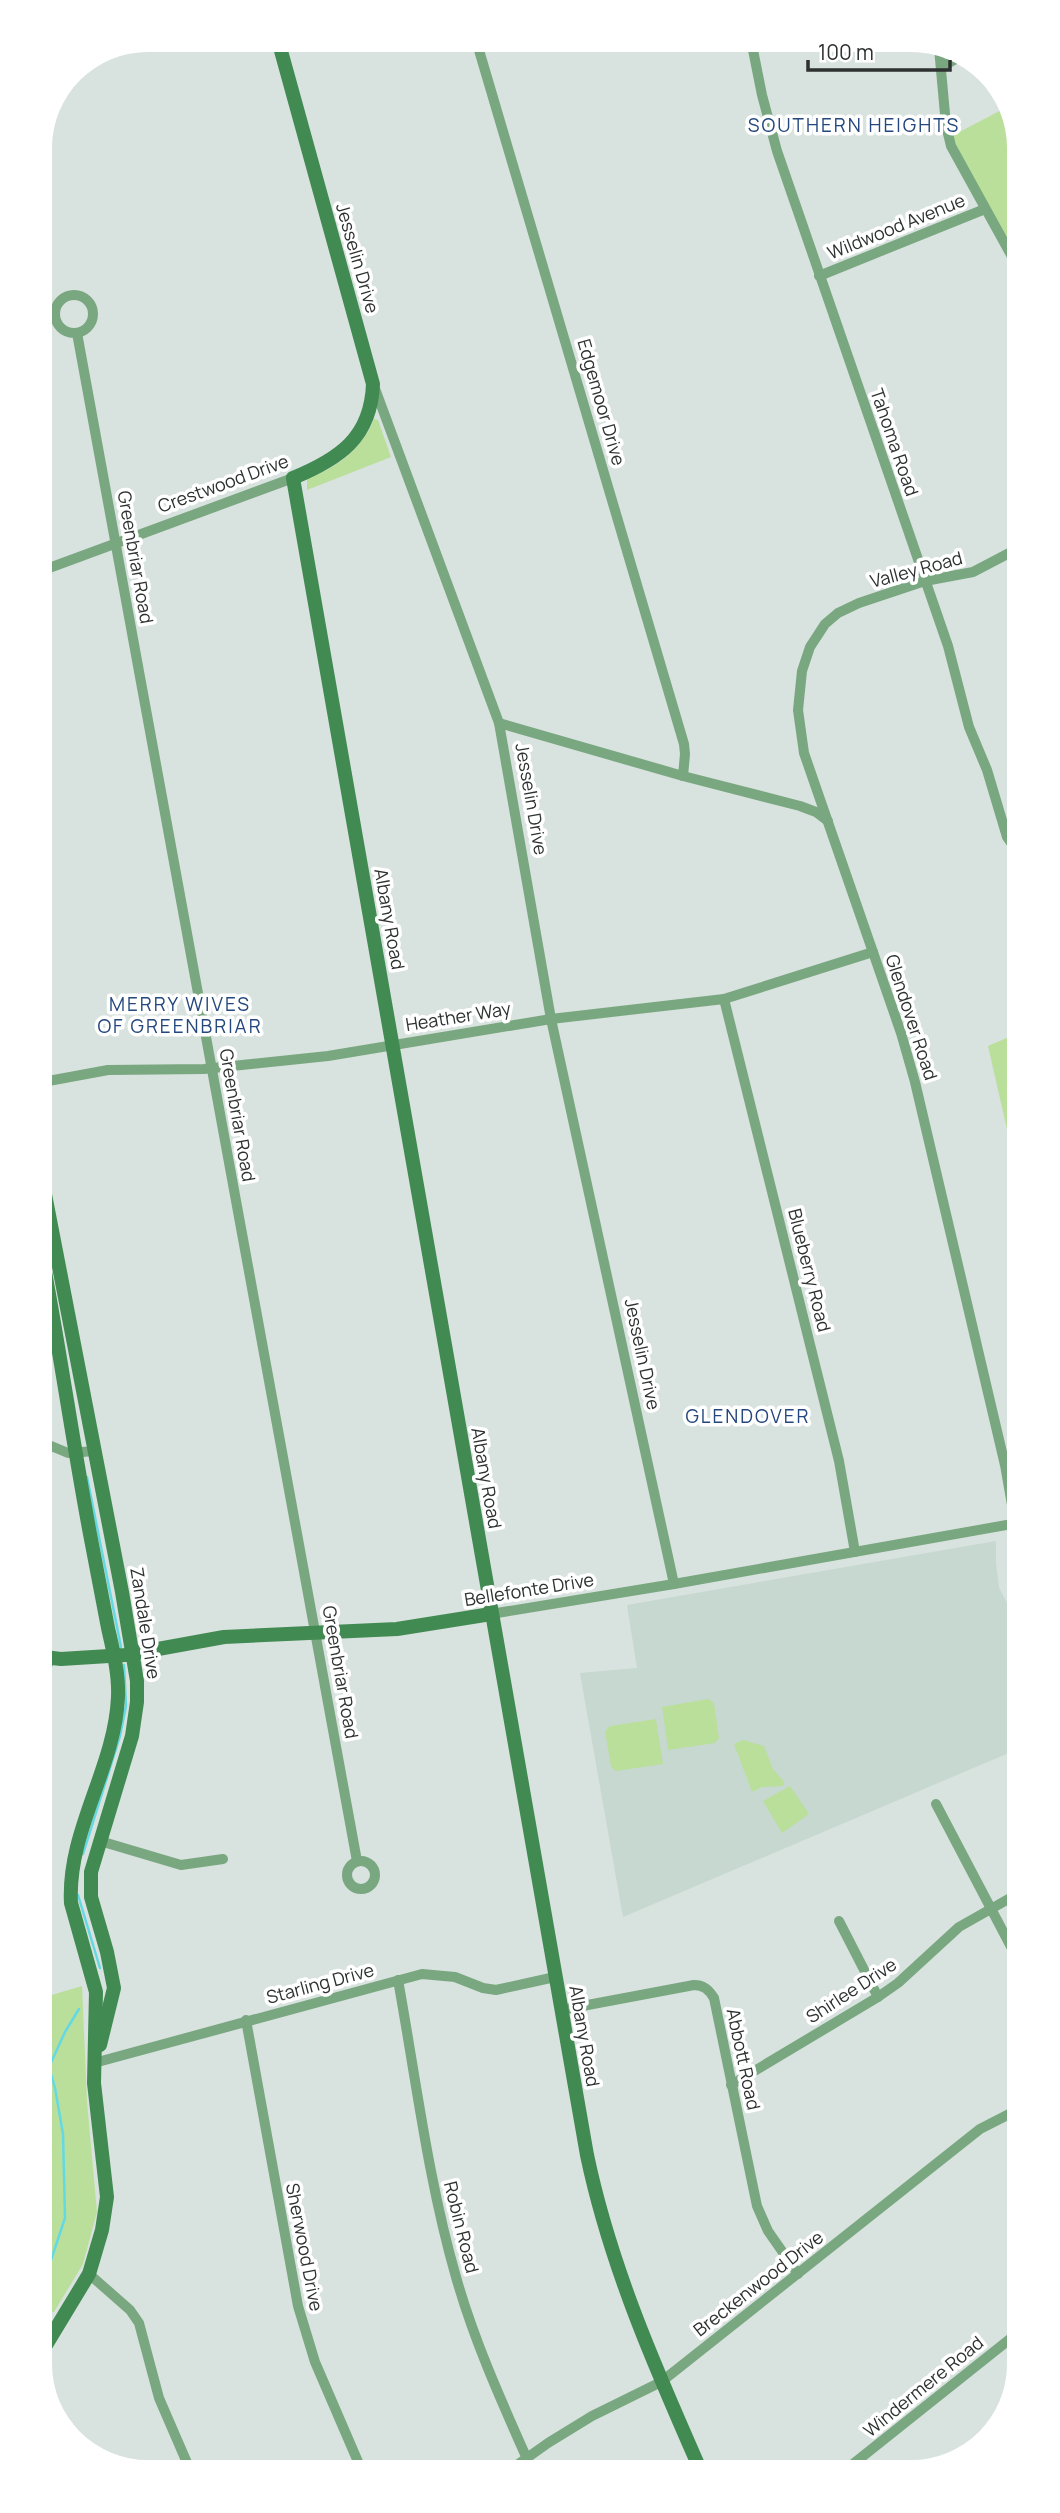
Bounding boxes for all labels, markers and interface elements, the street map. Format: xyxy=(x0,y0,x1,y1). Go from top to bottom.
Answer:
scale bar xyxy=(808,28,950,72)
text: 100 m xyxy=(818,38,874,66)
district label: SOUTHERN HEIGHTS xyxy=(748,112,960,138)
street label: Wildwood Avenue xyxy=(824,187,968,265)
street label: Jesselin Drive xyxy=(331,200,385,316)
street label: Edgemoor Drive xyxy=(572,336,632,468)
street label: Tahoma Road xyxy=(865,385,925,499)
street label: Crestwood Drive xyxy=(154,448,292,518)
street label: Greenbriar Road xyxy=(112,489,160,625)
street label: Valley Road xyxy=(867,545,965,593)
street label: Jesselin Drive xyxy=(510,741,554,857)
street label: Albany Road xyxy=(369,867,411,971)
street label: Glendover Road xyxy=(880,951,944,1083)
district label: MERRY WIVES OF GREENBRIAR xyxy=(97,991,263,1039)
street label: Heather Way xyxy=(404,996,513,1036)
street label: Greenbriar Road xyxy=(214,1047,262,1183)
street label: Blueberry Road xyxy=(783,1206,837,1334)
street label: Jesselin Drive xyxy=(620,1296,666,1412)
district label: GLENDOVER xyxy=(685,1403,811,1429)
street label: Albany Road xyxy=(466,1426,508,1530)
street label: Zandale Drive xyxy=(125,1565,167,1681)
street label: Bellefonte Drive xyxy=(462,1567,596,1611)
street label: Greenbriar Road xyxy=(317,1604,365,1740)
street label: Shirlee Drive xyxy=(801,1952,901,2028)
street label: Starling Drive xyxy=(264,1957,376,2009)
street label: Albany Road xyxy=(564,1984,606,2088)
street label: Abbott Road xyxy=(722,2006,766,2112)
street label: Robin Road xyxy=(439,2179,485,2275)
street label: Sherwood Drive xyxy=(281,2181,329,2313)
street label: Breckenwood Drive xyxy=(688,2225,828,2341)
street label: Windermere Road xyxy=(858,2330,988,2442)

